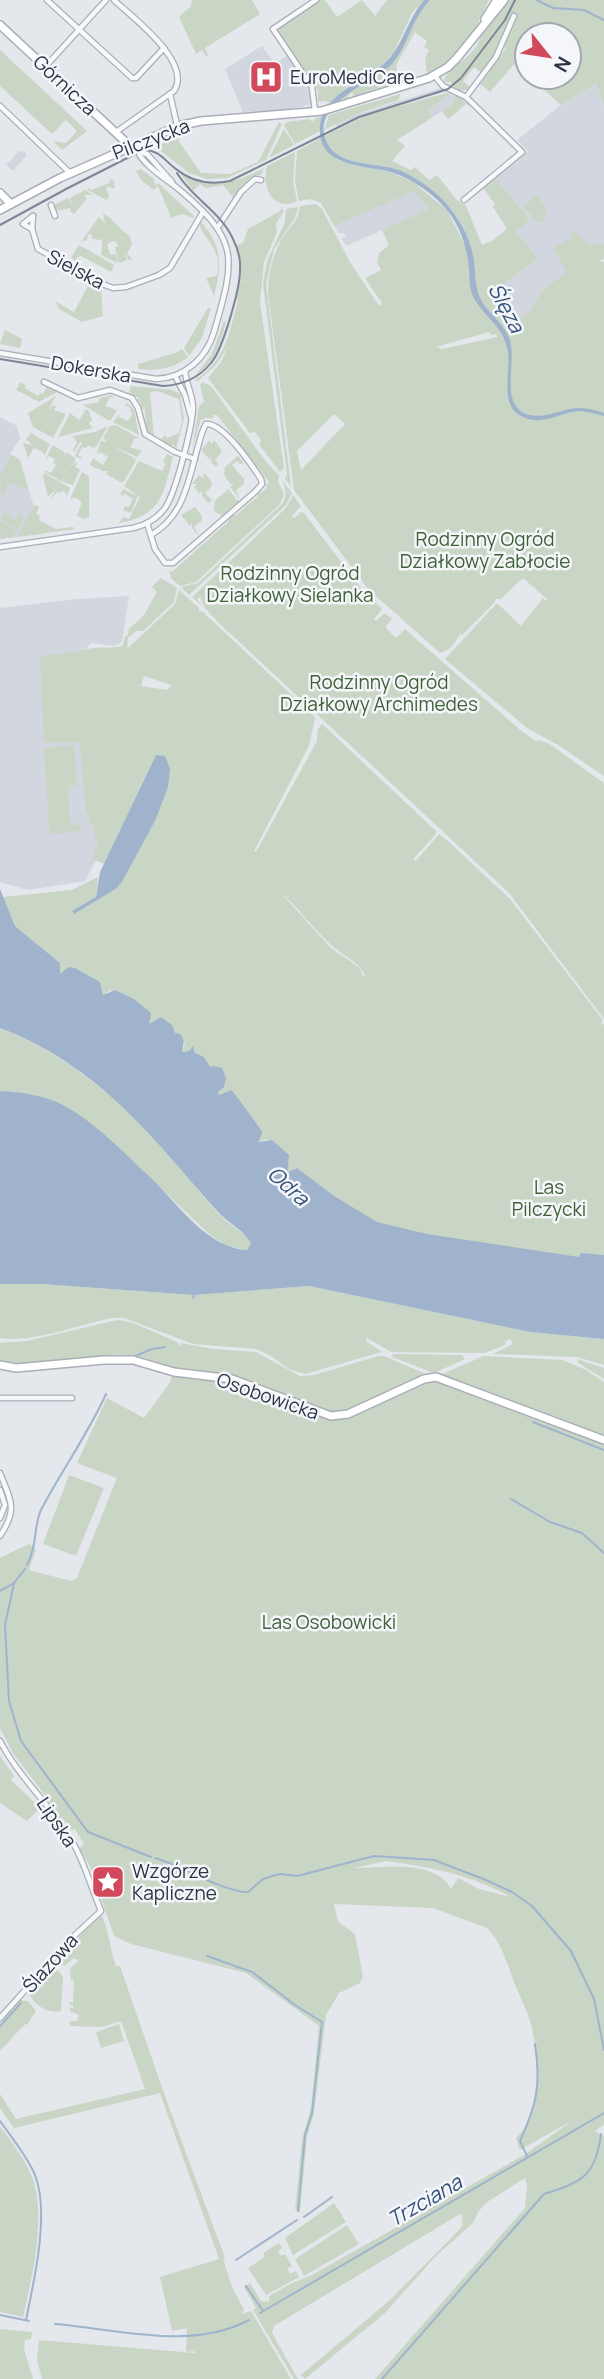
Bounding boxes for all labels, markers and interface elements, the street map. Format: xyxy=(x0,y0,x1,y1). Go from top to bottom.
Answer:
north arrow xyxy=(513,21,583,91)
street label: Górnicza xyxy=(28,49,102,121)
text: N xyxy=(548,52,577,77)
hospital icon: EuroMediCare xyxy=(247,58,285,96)
place label: EuroMediCare xyxy=(290,64,415,90)
street label: Pilczycka xyxy=(109,112,193,166)
street label: Sielska xyxy=(43,243,109,295)
water label: Ślęza xyxy=(482,278,532,338)
street label: Dokerska xyxy=(49,349,133,389)
park label: Rodzinny Ogród Działkowy Zabłocie xyxy=(400,526,570,574)
park label: Rodzinny Ogród Działkowy Sielanka xyxy=(207,560,373,608)
park label: Rodzinny Ogród Działkowy Archimedes xyxy=(280,669,478,717)
water label: Odra xyxy=(262,1159,316,1212)
park label: Las Pilczycki xyxy=(512,1174,586,1222)
street label: Osobowicka xyxy=(213,1366,323,1426)
park label: Las Osobowicki xyxy=(262,1609,396,1635)
street label: Lipska xyxy=(31,1792,83,1852)
place label: Wzgórze Kapliczne xyxy=(132,1858,217,1906)
place icon: Wzgórze Kapliczne xyxy=(89,1863,127,1901)
street label: Ślazowa xyxy=(16,1928,84,1998)
water label: Trzciana xyxy=(382,2167,468,2233)

